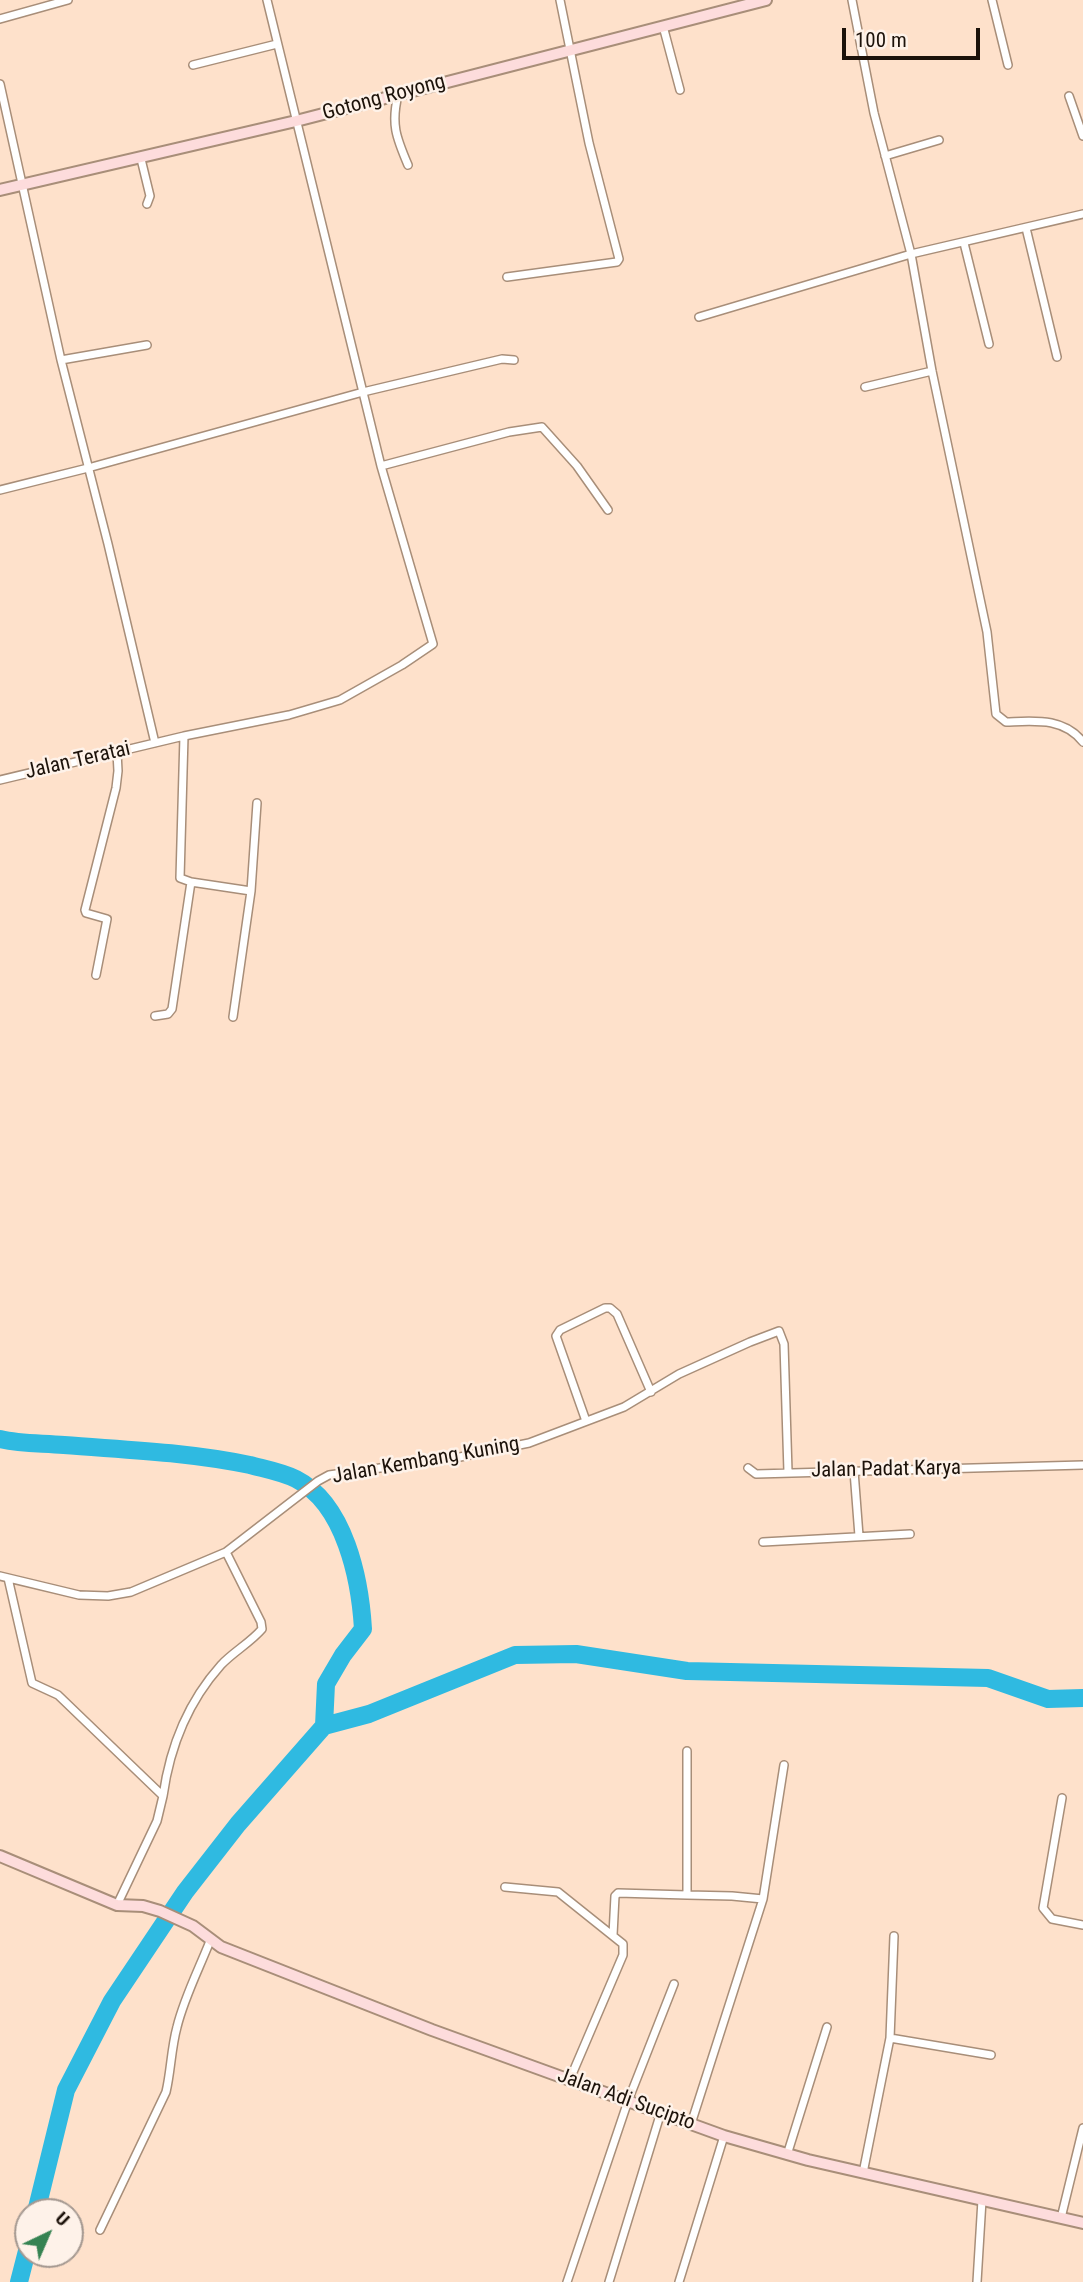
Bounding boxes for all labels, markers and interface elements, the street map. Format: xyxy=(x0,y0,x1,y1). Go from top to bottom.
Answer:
scale bar xyxy=(845,14,983,58)
text: 100 m xyxy=(855,28,907,52)
street label: Gotong Royong xyxy=(320,70,448,126)
street label: Jalan Teratai xyxy=(23,737,133,785)
street label: Jalan Kembang Kuning xyxy=(330,1432,522,1490)
street label: Jalan Padat Karya xyxy=(811,1456,961,1484)
street label: Jalan Adi Sucipto xyxy=(554,2063,698,2137)
north arrow xyxy=(14,2198,84,2268)
text: U xyxy=(51,2207,74,2231)

